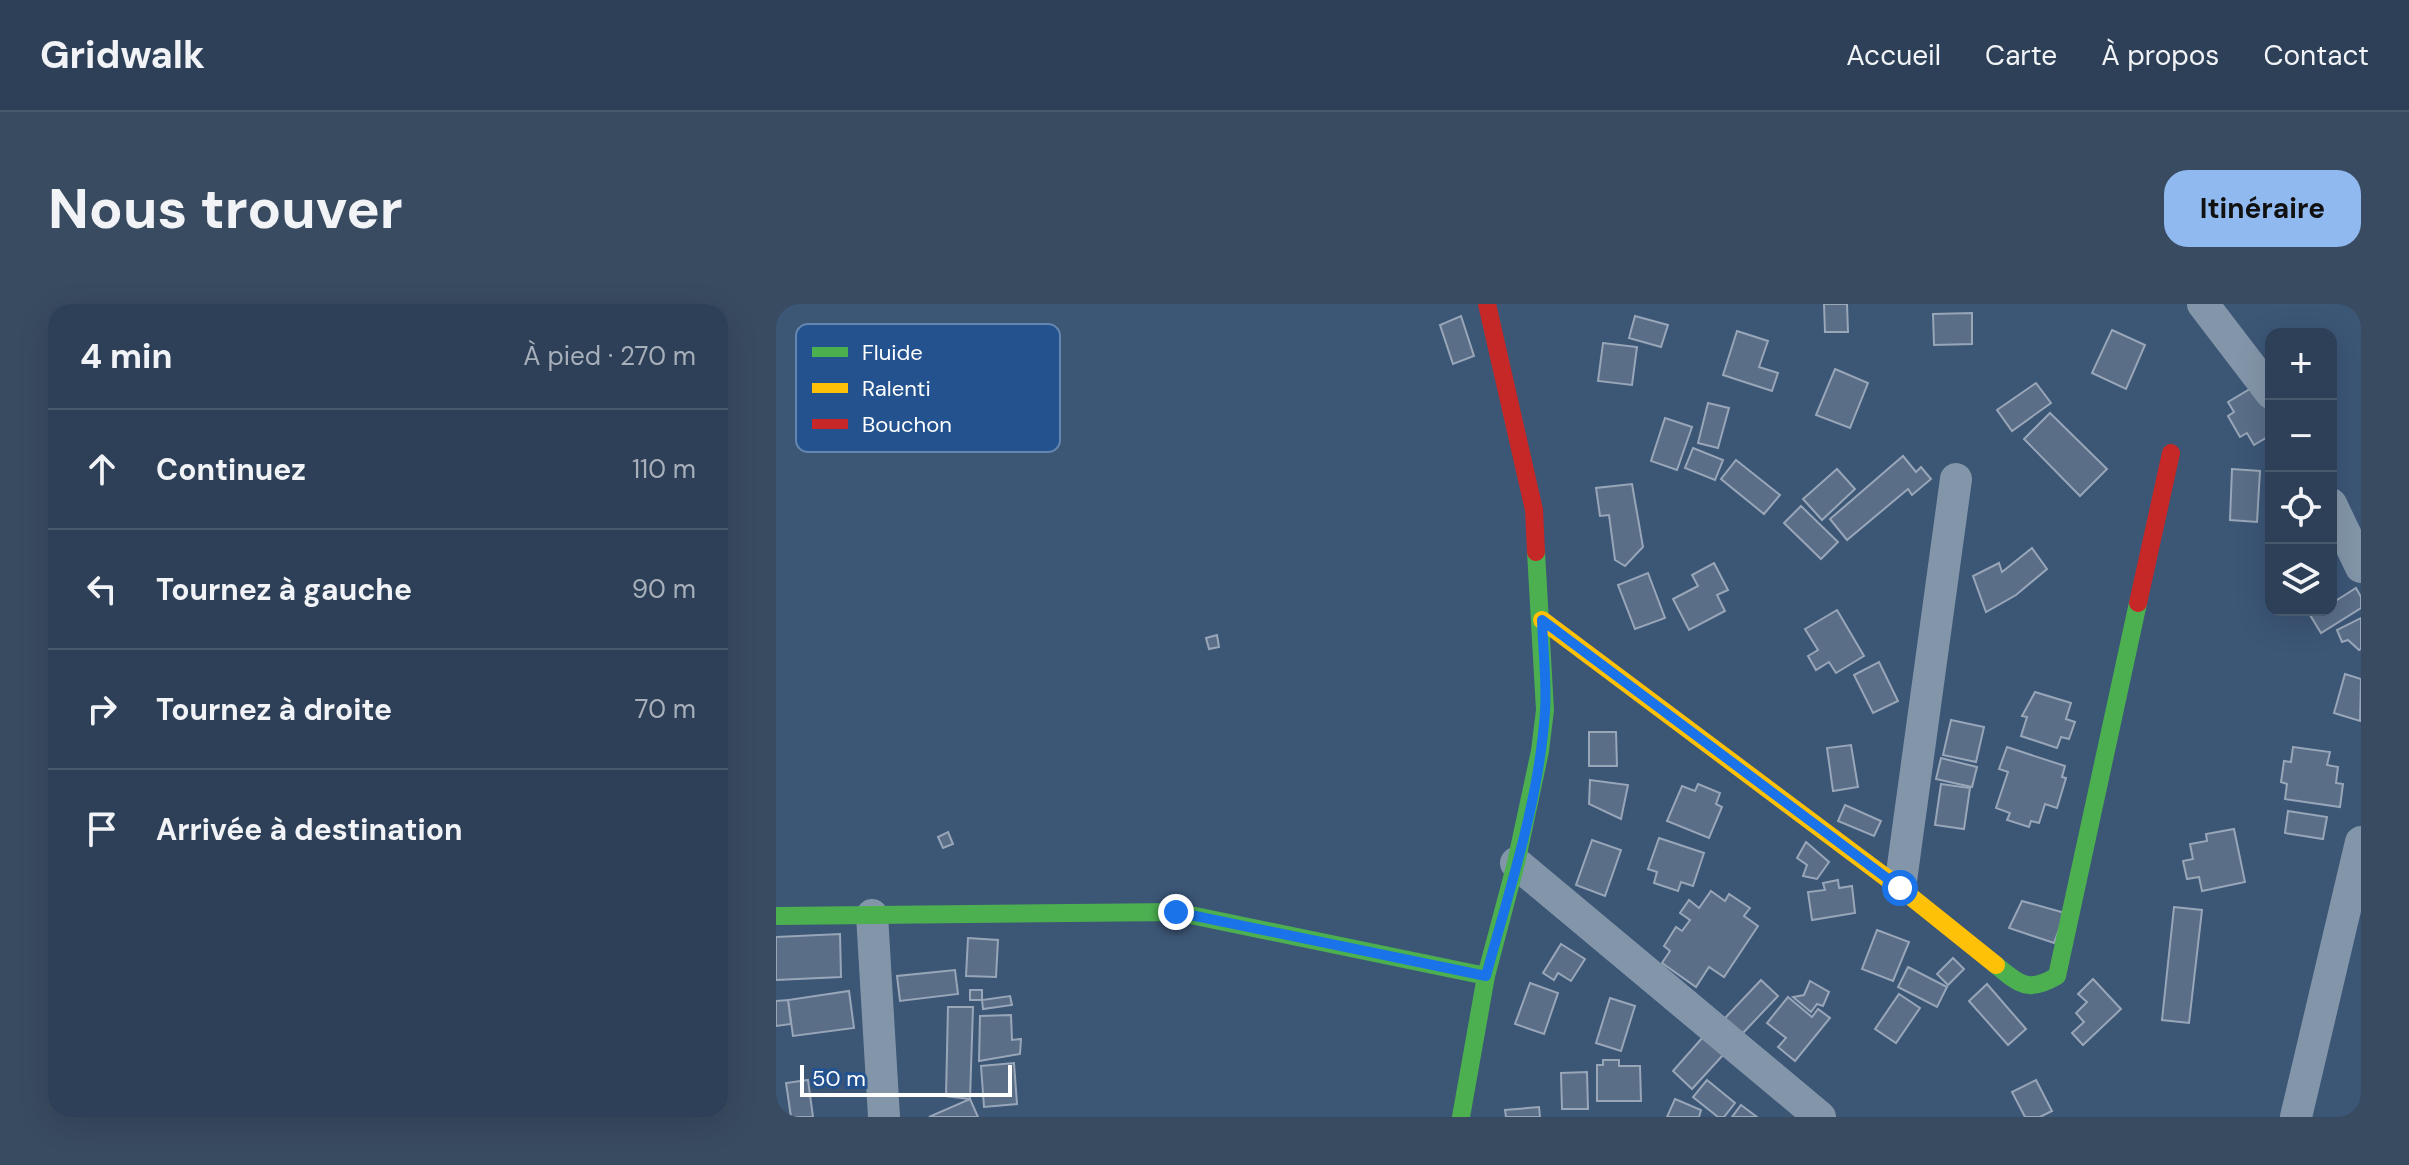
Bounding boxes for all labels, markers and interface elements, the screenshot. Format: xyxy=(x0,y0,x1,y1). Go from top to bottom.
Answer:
text: Gridwalk xyxy=(40,30,205,80)
text: Accueil xyxy=(1846,37,1941,74)
text: Carte xyxy=(1985,37,2057,74)
text: À propos xyxy=(2101,37,2219,74)
text: Contact xyxy=(2263,37,2369,74)
button: Itinéraire xyxy=(2164,170,2361,247)
text: Nous trouver xyxy=(48,172,403,245)
legend xyxy=(796,324,1060,452)
map controls xyxy=(2265,328,2337,616)
button: + xyxy=(2265,328,2337,400)
text: 4 min xyxy=(80,334,172,379)
text: Fluide xyxy=(862,338,923,367)
text: À pied · 270 m xyxy=(523,339,696,373)
text: Ralenti xyxy=(862,374,931,403)
button: − xyxy=(2265,400,2337,472)
text: Bouchon xyxy=(862,410,952,439)
icon: ahead xyxy=(80,447,124,491)
text: Continuez xyxy=(156,450,306,489)
text: 110 m xyxy=(632,452,696,486)
button: locate xyxy=(2265,472,2337,544)
button: layers xyxy=(2265,544,2337,616)
icon: left xyxy=(80,567,124,611)
text: Tournez à gauche xyxy=(156,570,412,609)
text: 90 m xyxy=(632,572,696,606)
icon: right xyxy=(80,687,124,731)
text: Tournez à droite xyxy=(156,690,392,729)
text: 70 m xyxy=(635,692,696,726)
icon: arrive xyxy=(80,807,124,851)
text: Arrivée à destination xyxy=(156,810,462,849)
route start xyxy=(1882,870,1918,906)
route end xyxy=(1158,894,1194,930)
scale bar xyxy=(800,1061,1012,1097)
text: 50 m xyxy=(812,1064,866,1093)

